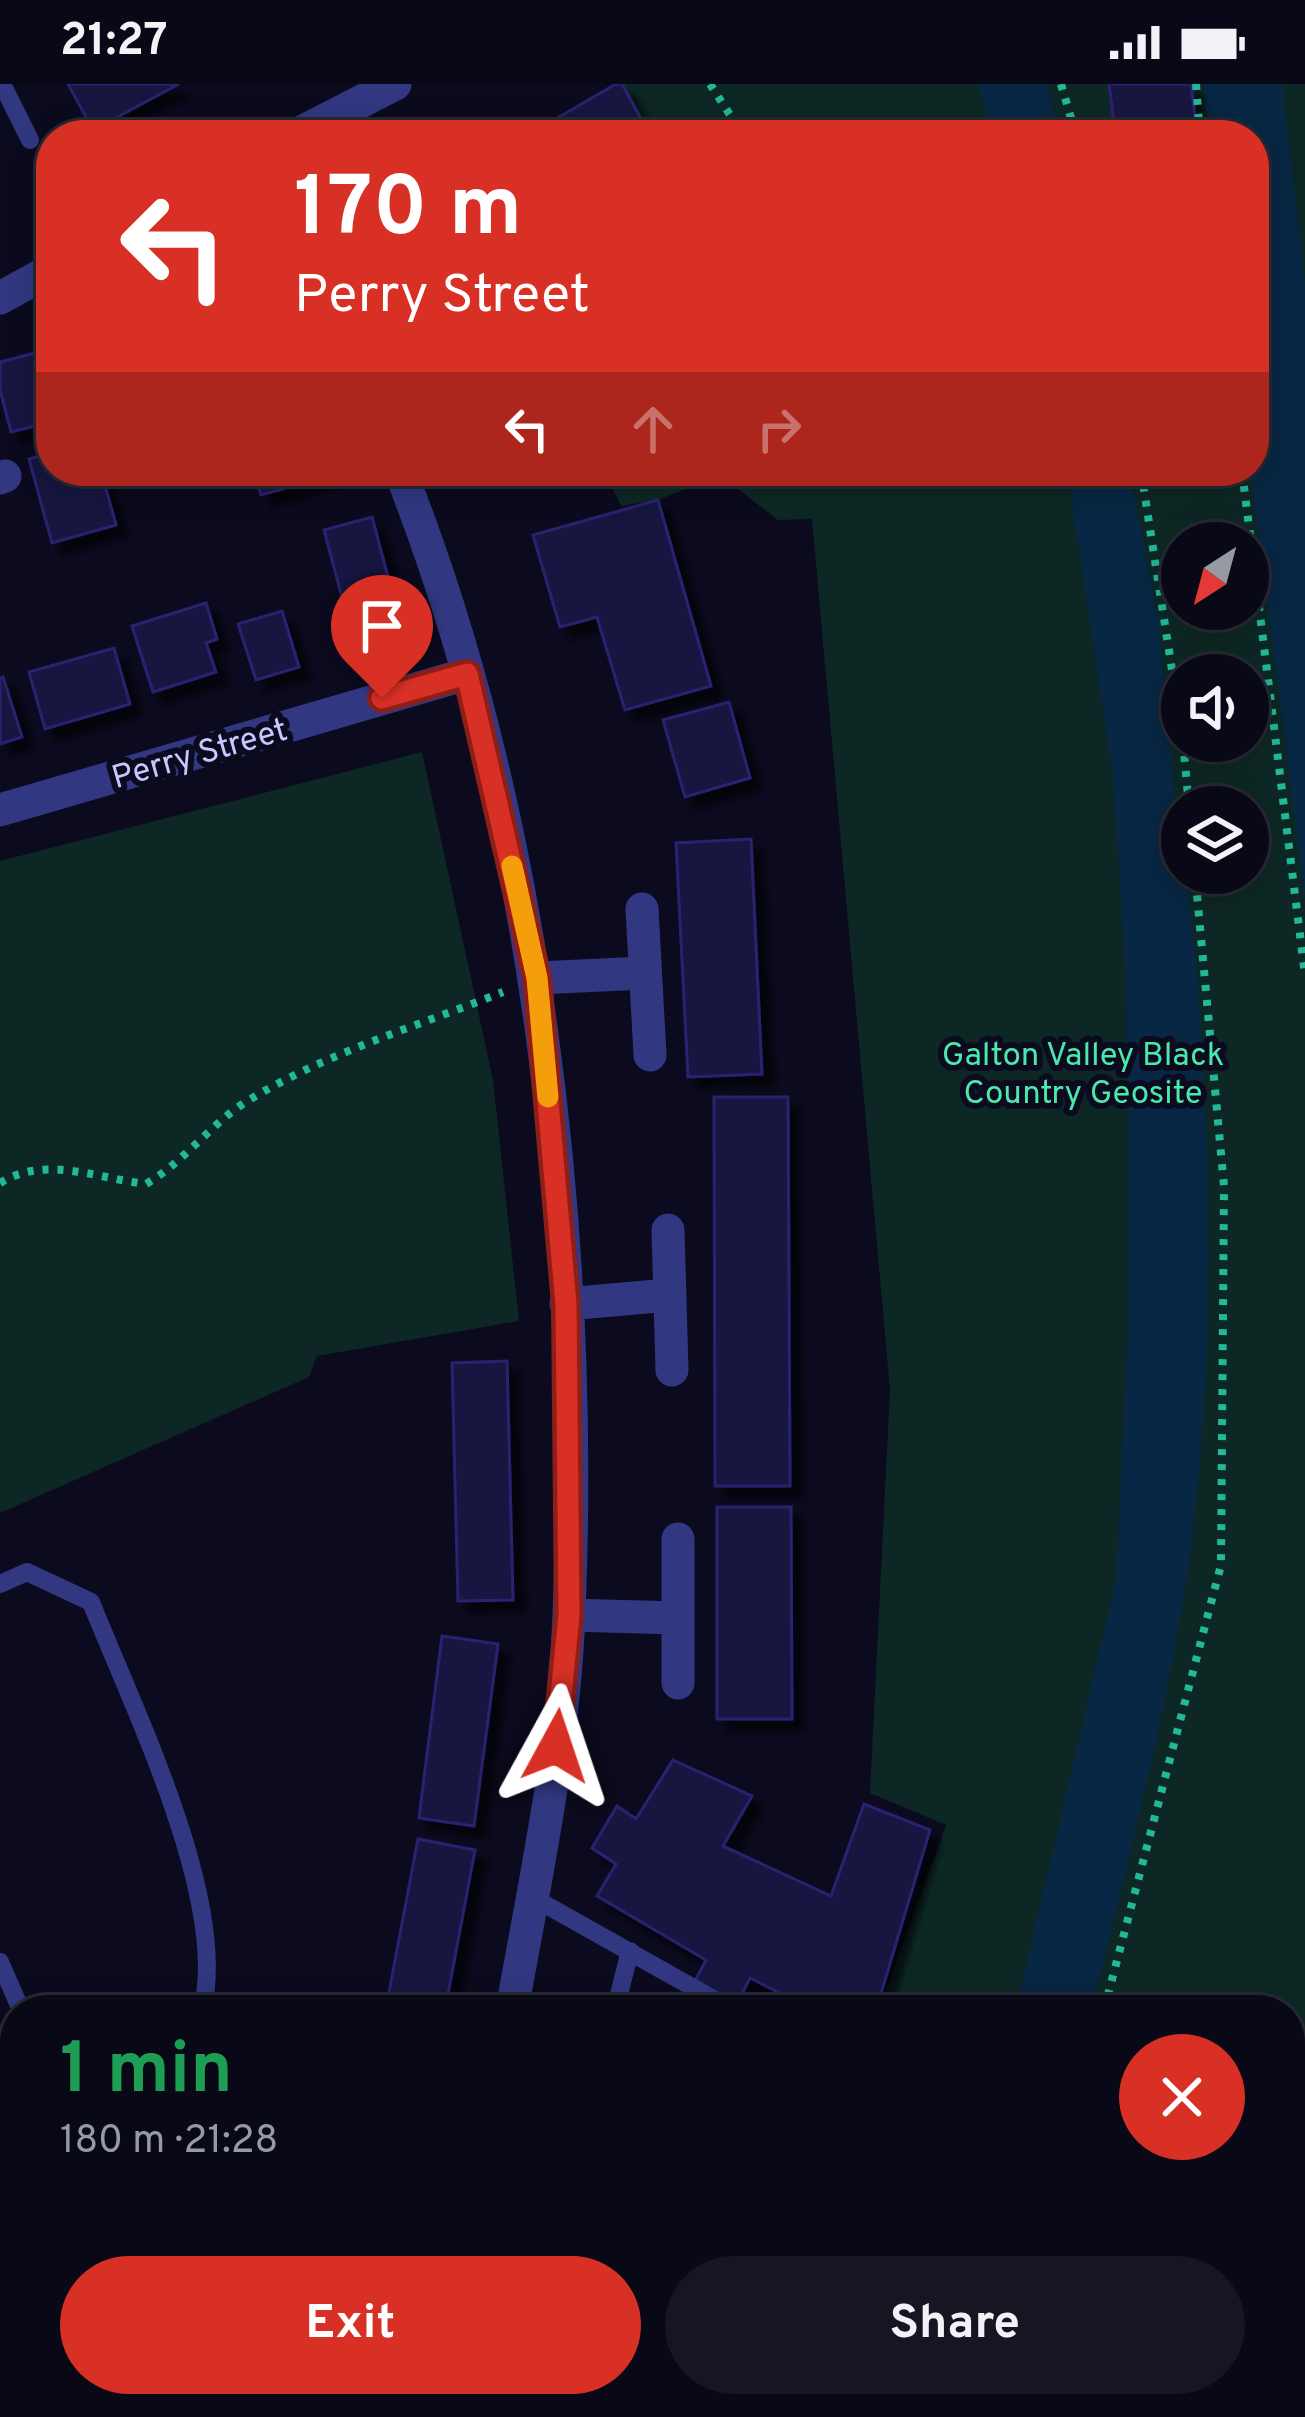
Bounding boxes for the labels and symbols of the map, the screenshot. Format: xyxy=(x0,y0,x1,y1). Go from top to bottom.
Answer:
north arrow xyxy=(1161,522,1269,630)
pin xyxy=(331,575,433,698)
street label: Perry Street xyxy=(107,711,293,801)
park label: Galton Valley Black Country Geosite xyxy=(942,1036,1224,1116)
position arrow xyxy=(493,1683,619,1809)

